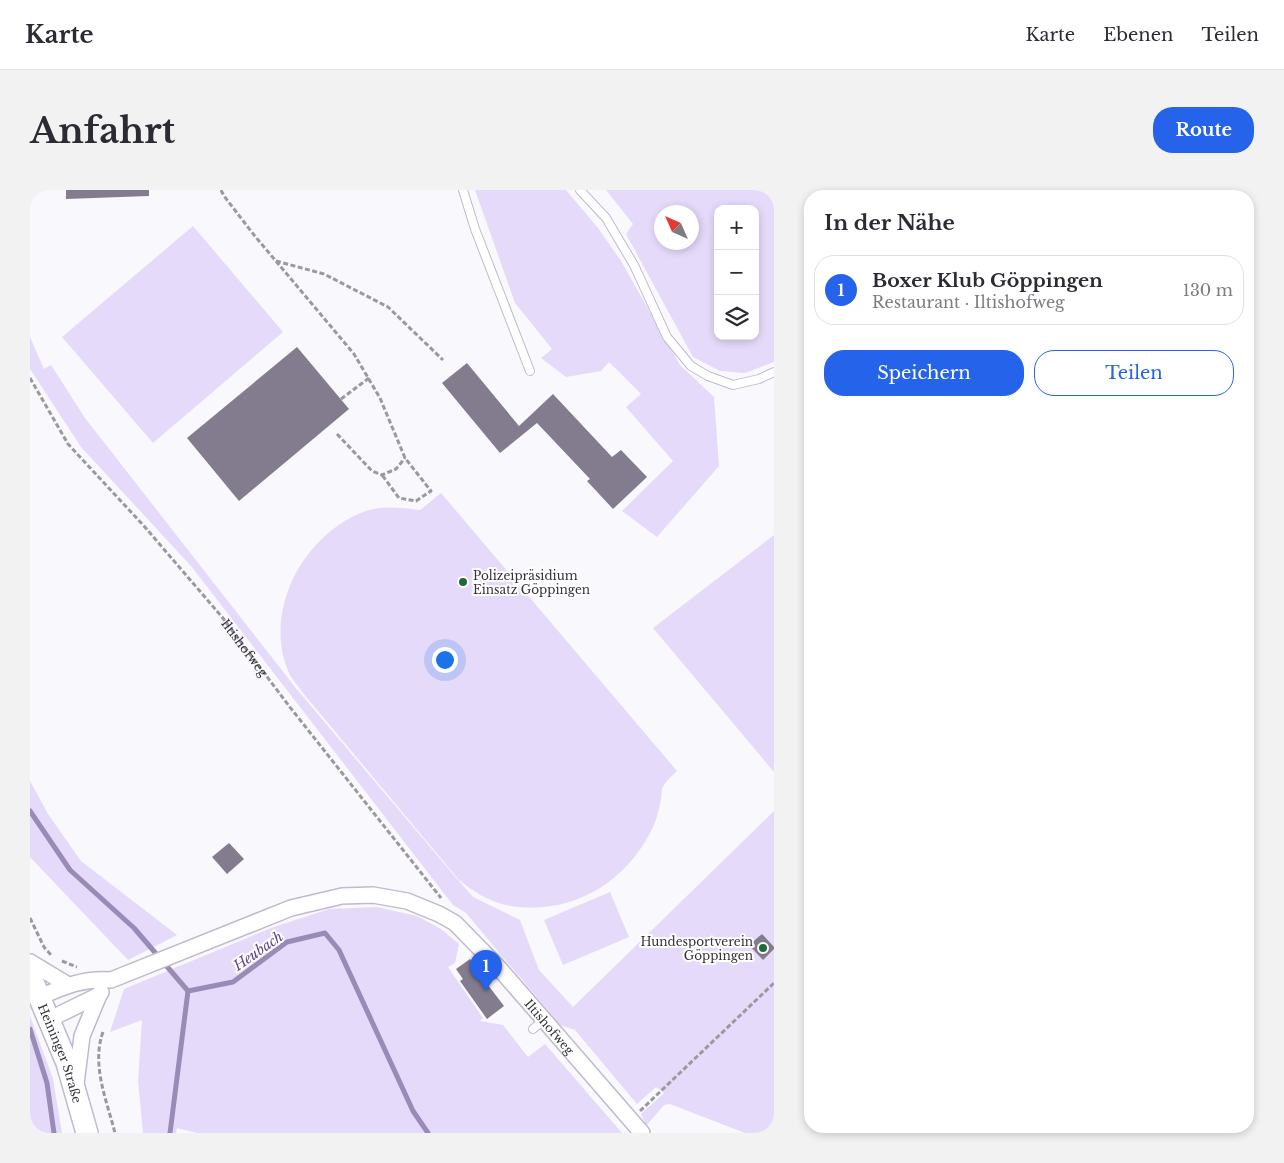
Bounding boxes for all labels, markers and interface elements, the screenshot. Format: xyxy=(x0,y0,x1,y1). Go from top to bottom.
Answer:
text: Karte xyxy=(25,20,94,49)
text: Karte xyxy=(1025,24,1075,46)
text: Ebenen xyxy=(1103,24,1173,46)
text: Teilen xyxy=(1201,24,1259,46)
button: Route xyxy=(1153,107,1254,153)
text: Anfahrt xyxy=(30,109,175,152)
north arrow xyxy=(654,205,699,250)
map controls xyxy=(714,205,759,340)
button: + xyxy=(714,205,759,250)
text: In der Nähe xyxy=(824,210,955,236)
button: − xyxy=(714,250,759,295)
text: Boxer Klub Göppingen xyxy=(872,269,1103,292)
text: 1 xyxy=(838,280,844,300)
text: 130 m xyxy=(1183,280,1233,300)
text: Restaurant · Iltishofweg xyxy=(872,292,1065,312)
button: layers xyxy=(714,295,759,340)
button: Speichern xyxy=(824,350,1024,396)
button: Teilen xyxy=(1034,350,1234,396)
place label: Polizeipräsidium Einsatz Göppingen xyxy=(473,568,590,597)
marker: Polizeipräsidium Einsatz Göppingen xyxy=(457,576,469,588)
street label: Iltishofweg xyxy=(218,616,272,680)
your location xyxy=(432,647,458,673)
water label: Heubach xyxy=(229,927,286,975)
place label: Hundesportverein Göppingen xyxy=(640,934,753,963)
marker: Hundesportverein Göppingen xyxy=(757,942,769,954)
pin: 1 xyxy=(470,950,502,991)
street label: Iltishofweg xyxy=(522,996,578,1058)
street label: Heininger Straße xyxy=(35,1001,86,1105)

